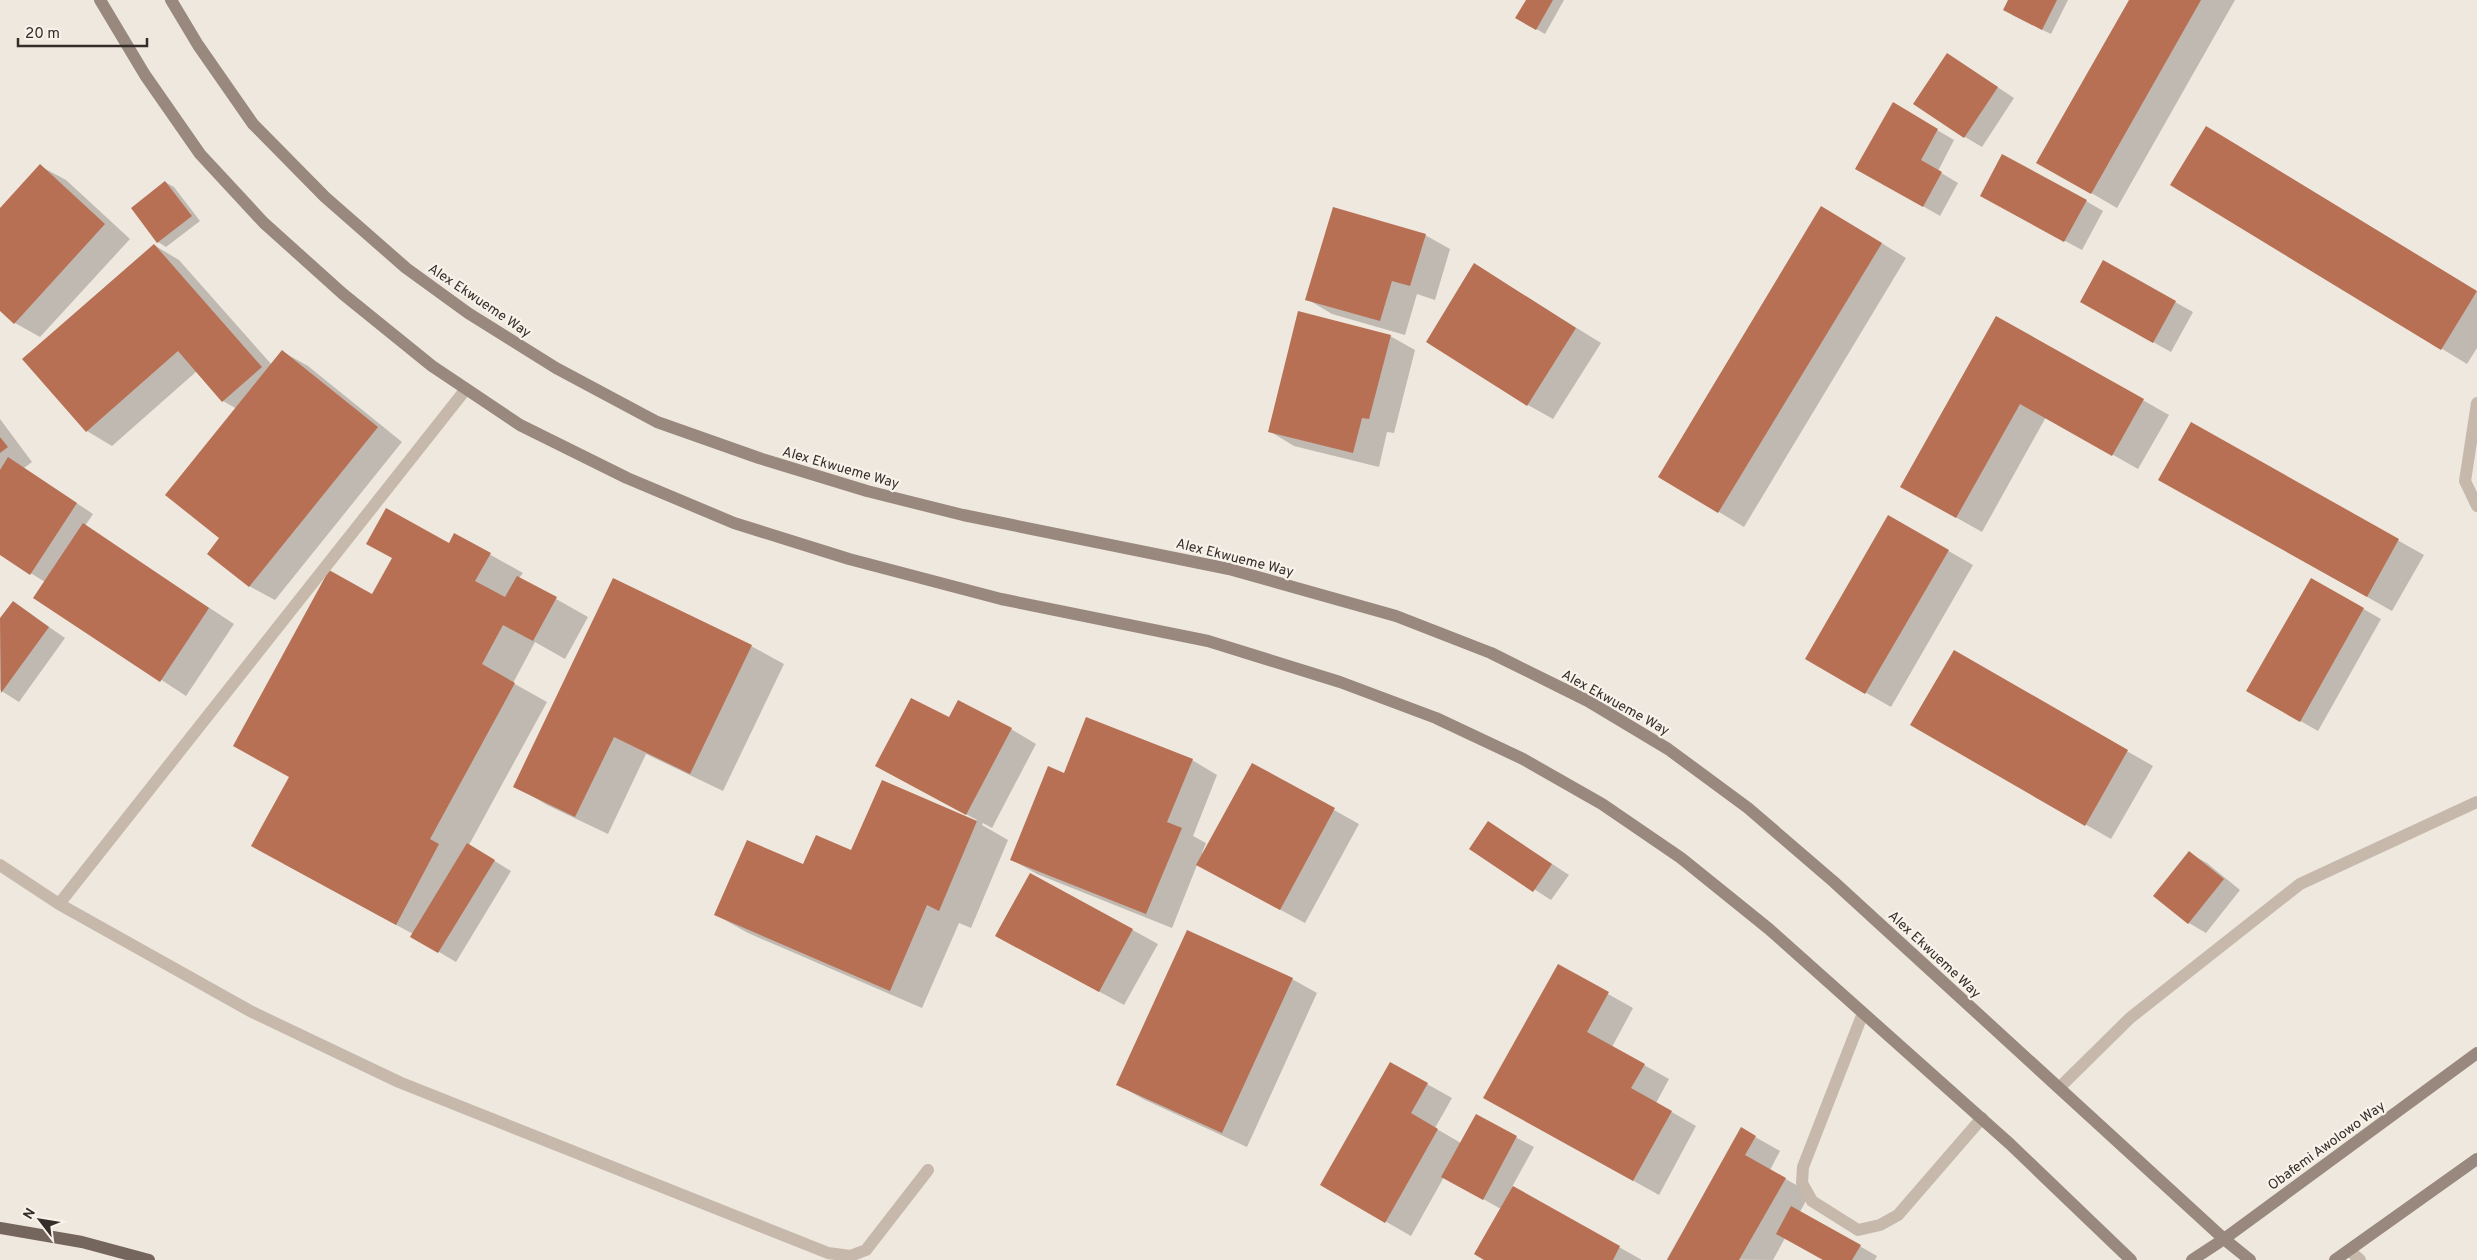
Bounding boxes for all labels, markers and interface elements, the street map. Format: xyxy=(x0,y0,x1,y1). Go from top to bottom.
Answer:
scale bar xyxy=(18,15,146,47)
text: 20 m xyxy=(25,25,60,44)
street label: Alex Ekwueme Way xyxy=(424,260,534,342)
street label: Alex Ekwueme Way xyxy=(780,444,901,493)
street label: Alex Ekwueme Way xyxy=(1174,536,1295,581)
street label: Alex Ekwueme Way xyxy=(1558,667,1672,740)
street label: Alex Ekwueme Way xyxy=(1884,908,1984,1002)
street label: Obafemi Awolowo Way xyxy=(2265,1098,2389,1194)
north arrow xyxy=(15,1195,65,1245)
text: N xyxy=(20,1205,40,1223)

